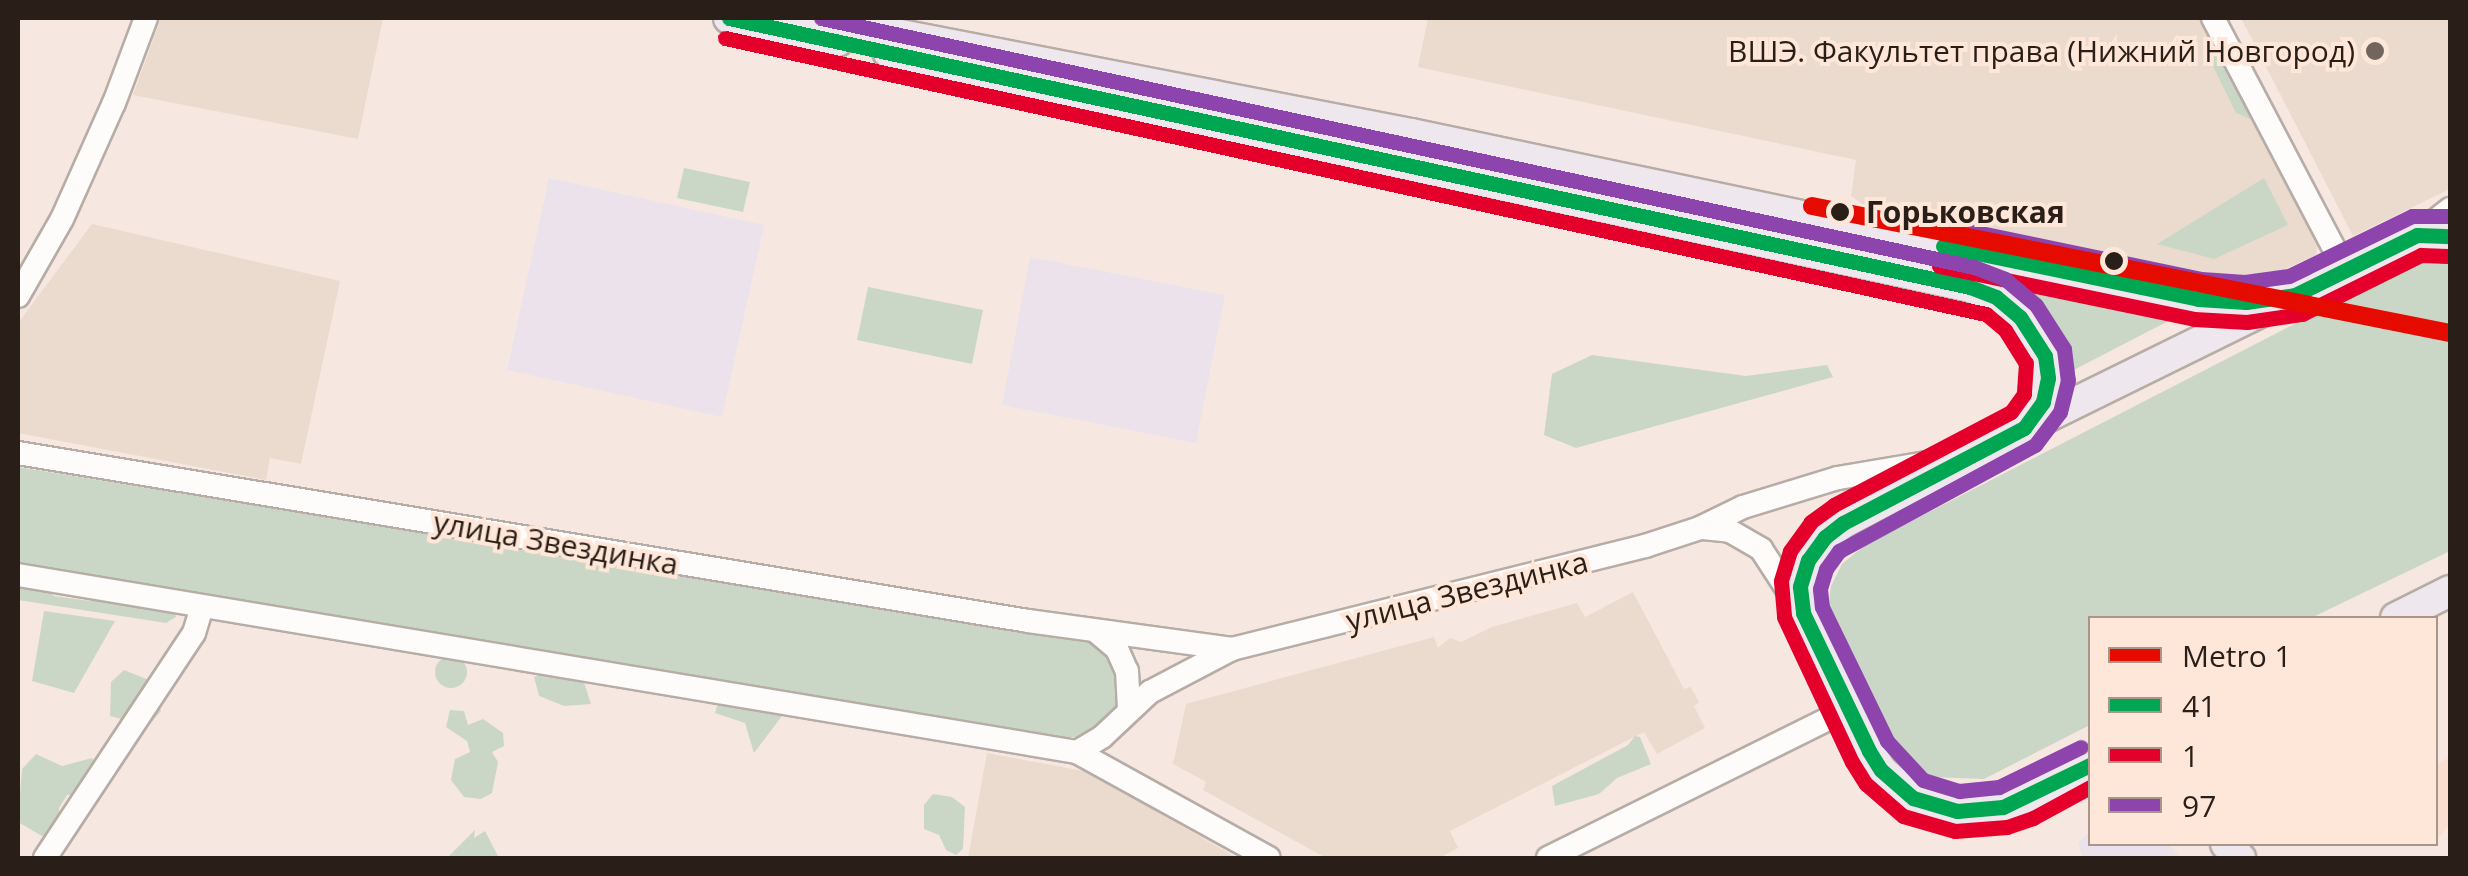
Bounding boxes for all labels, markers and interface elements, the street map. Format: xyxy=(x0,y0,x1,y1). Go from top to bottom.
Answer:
place label: ВШЭ. Факультет права (Нижний Новгород) xyxy=(1728,33,2355,69)
marker: ВШЭ. Факультет права (Нижний Новгород) xyxy=(2364,40,2386,62)
place label: Горьковская xyxy=(1866,194,2065,230)
marker: Горьковская xyxy=(1823,195,1857,229)
unlabelled marker xyxy=(2104,251,2124,271)
street label: улица Звездинка xyxy=(431,504,681,582)
street label: улица Звездинка xyxy=(1342,544,1592,638)
legend xyxy=(2088,616,2438,846)
text: Metro 1 xyxy=(2182,635,2292,676)
text: 41 xyxy=(2182,685,2216,726)
text: 1 xyxy=(2182,735,2199,776)
text: 97 xyxy=(2182,785,2216,826)

